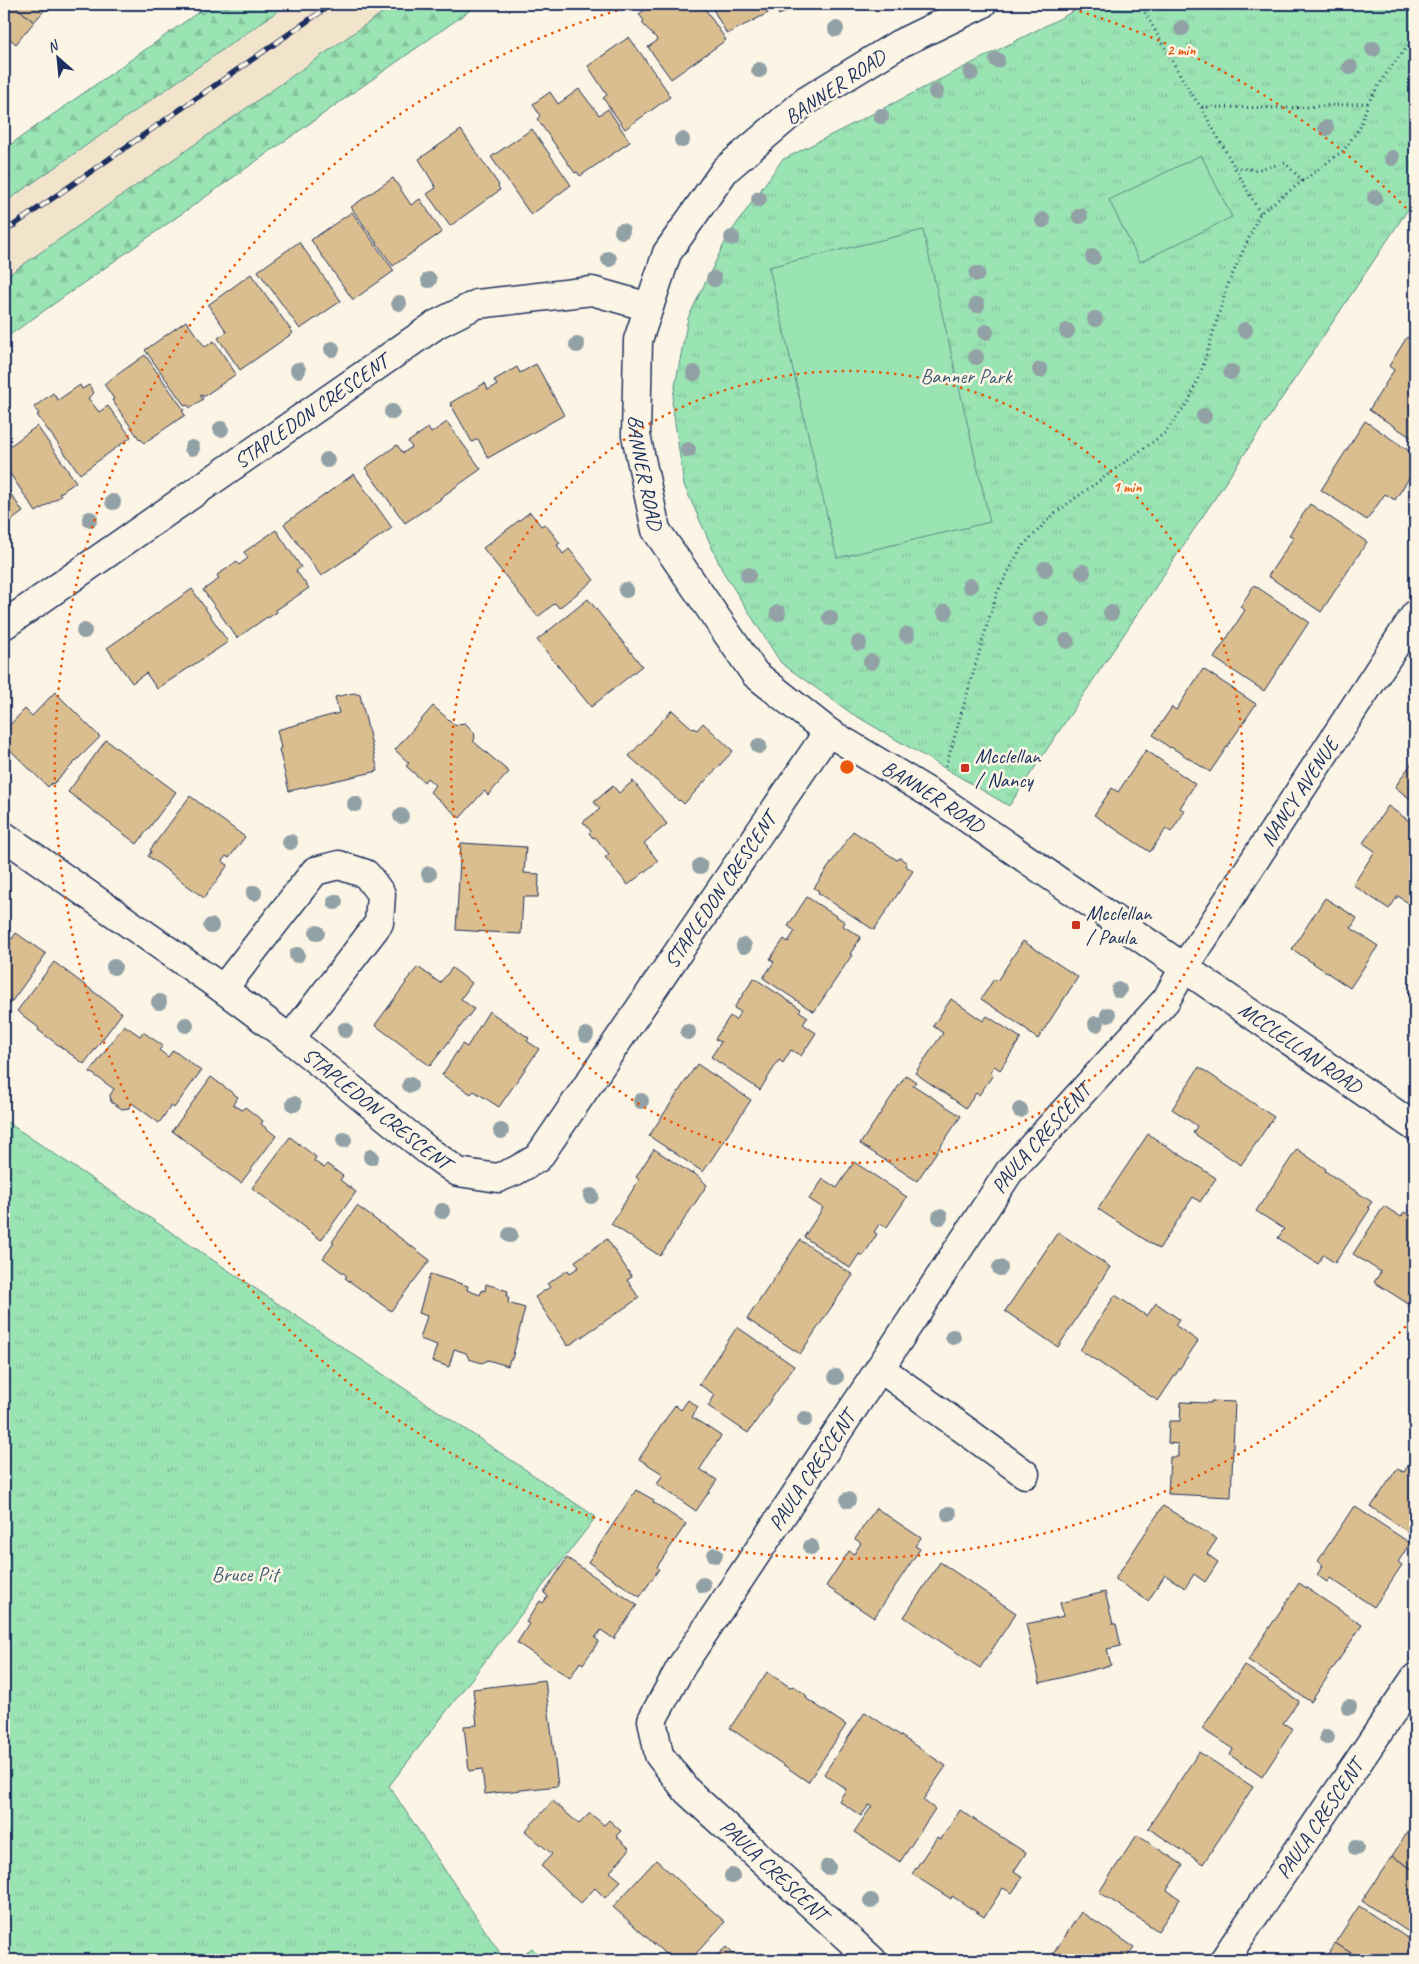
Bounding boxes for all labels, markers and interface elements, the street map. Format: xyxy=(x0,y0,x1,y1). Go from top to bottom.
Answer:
north arrow xyxy=(32,32,82,82)
text: N xyxy=(45,36,62,56)
text: 2 min xyxy=(1167,41,1196,60)
street label: BANNER ROAD xyxy=(780,43,892,130)
street label: STAPLEDON CRESCENT xyxy=(229,346,398,474)
park label: Banner Park xyxy=(920,363,1013,389)
street label: BANNER ROAD xyxy=(623,415,669,534)
text: 1 min xyxy=(1113,478,1142,497)
street label: NANCY AVENUE xyxy=(1254,731,1345,851)
place label: Mcclellan / Nancy xyxy=(975,743,1042,793)
street label: BANNER ROAD xyxy=(877,754,991,840)
centre of rings xyxy=(838,758,856,776)
marker: Mcclellan / Nancy xyxy=(959,762,971,774)
street label: STAPLEDON CRESCENT xyxy=(658,803,785,973)
place label: Mcclellan / Paula xyxy=(1086,900,1153,950)
marker: Mcclellan / Paula xyxy=(1070,919,1082,931)
street label: MCCLELLAN ROAD xyxy=(1234,996,1368,1100)
street label: STAPLEDON CRESCENT xyxy=(297,1042,460,1179)
street label: PAULA CRESCENT xyxy=(985,1074,1100,1198)
street label: PAULA CRESCENT xyxy=(763,1402,864,1535)
park label: Bruce Pit xyxy=(212,1561,281,1587)
street label: PAULA CRESCENT xyxy=(1270,1750,1372,1884)
street label: PAULA CRESCENT xyxy=(715,1814,837,1930)

